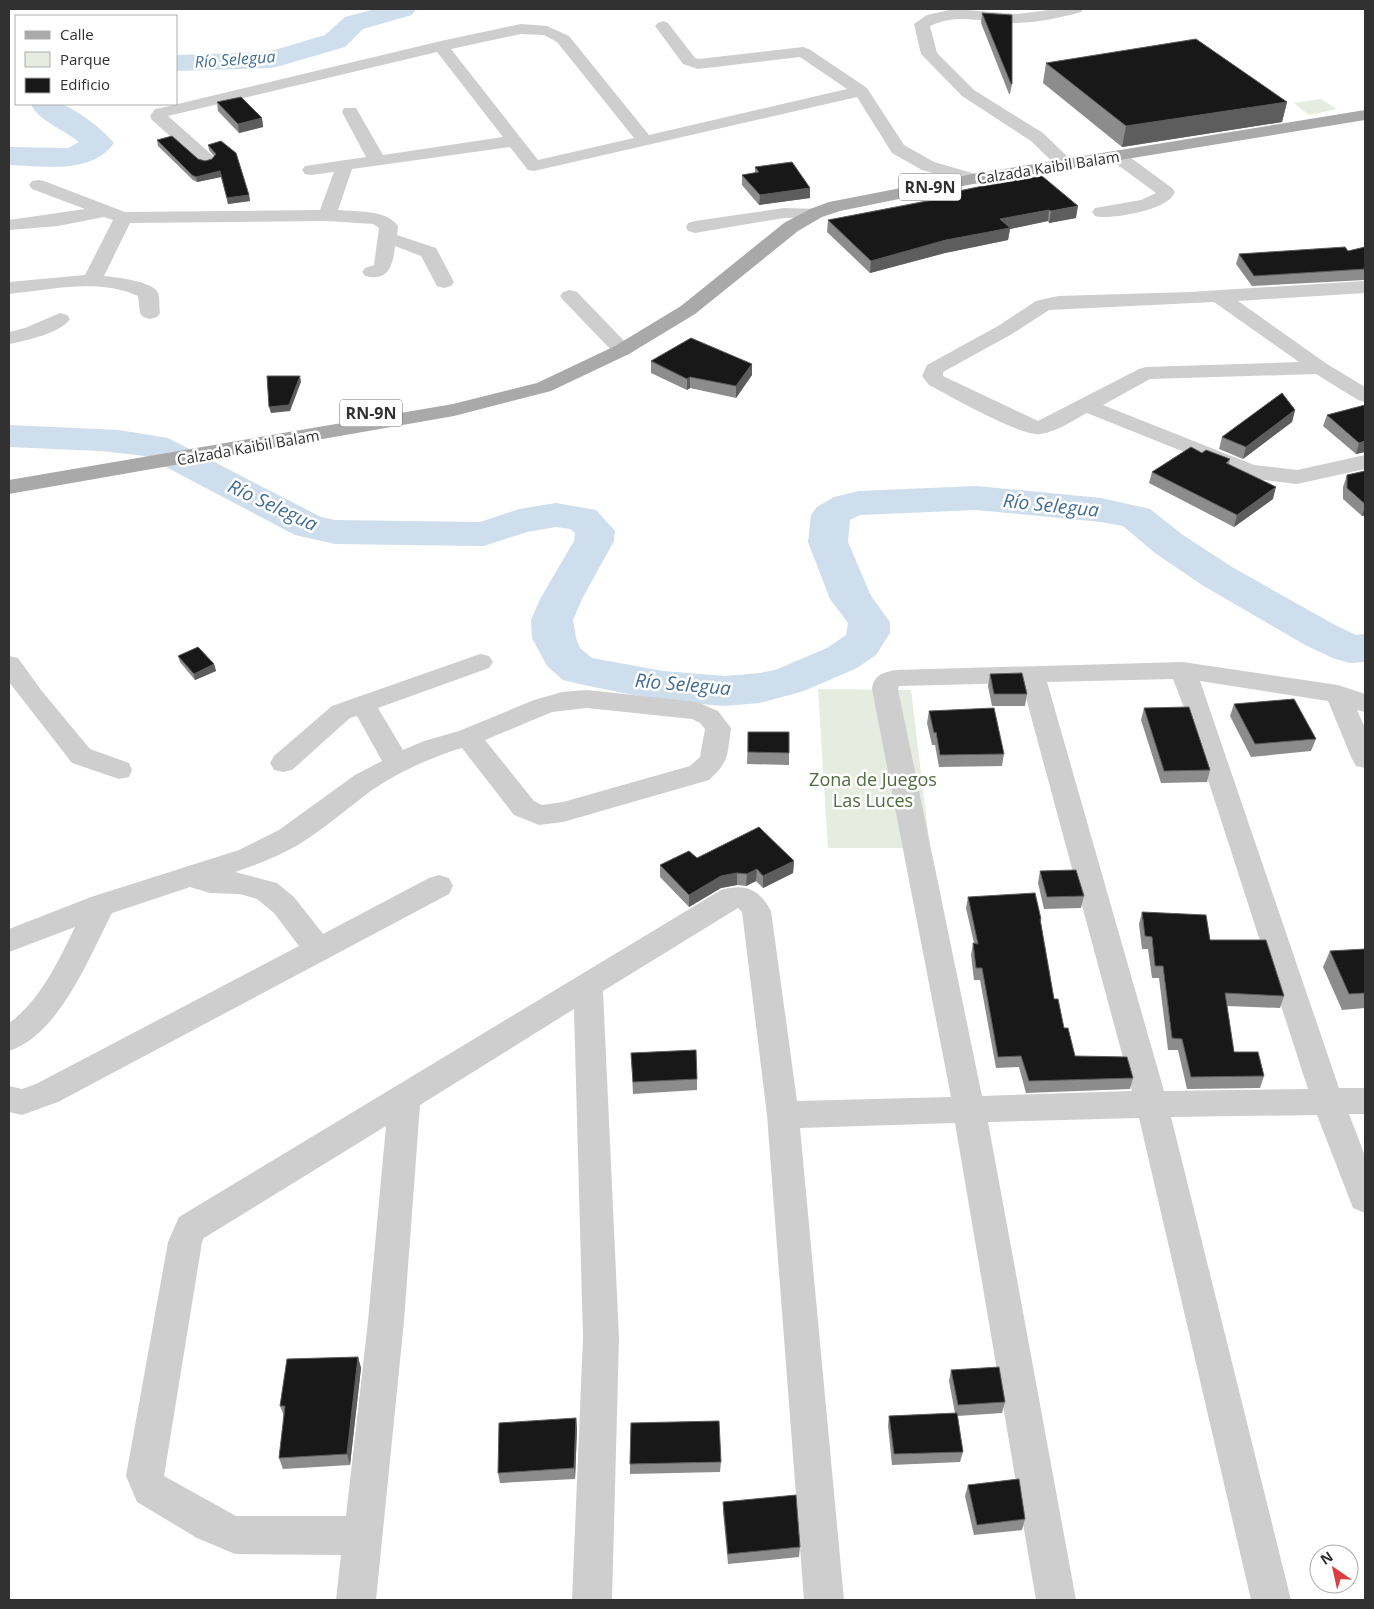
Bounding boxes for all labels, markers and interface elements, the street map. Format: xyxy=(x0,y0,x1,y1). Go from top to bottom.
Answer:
legend xyxy=(15,15,178,105)
text: Calle xyxy=(60,24,94,44)
water label: Río Selegua xyxy=(194,45,276,73)
text: Parque xyxy=(60,49,110,69)
text: Edificio xyxy=(60,74,110,94)
street label: Calzada Kaibil Balam xyxy=(975,146,1121,188)
road number: RN-9N xyxy=(899,173,961,200)
road number: RN-9N xyxy=(340,399,402,426)
street label: Calzada Kaibil Balam xyxy=(175,425,321,469)
water label: Río Selegua xyxy=(224,473,322,537)
water label: Río Selegua xyxy=(1002,487,1100,523)
water label: Río Selegua xyxy=(634,667,732,701)
park label: Zona de Juegos Las Luces xyxy=(809,767,937,812)
north arrow xyxy=(1309,1544,1359,1594)
text: N xyxy=(1316,1547,1336,1569)

